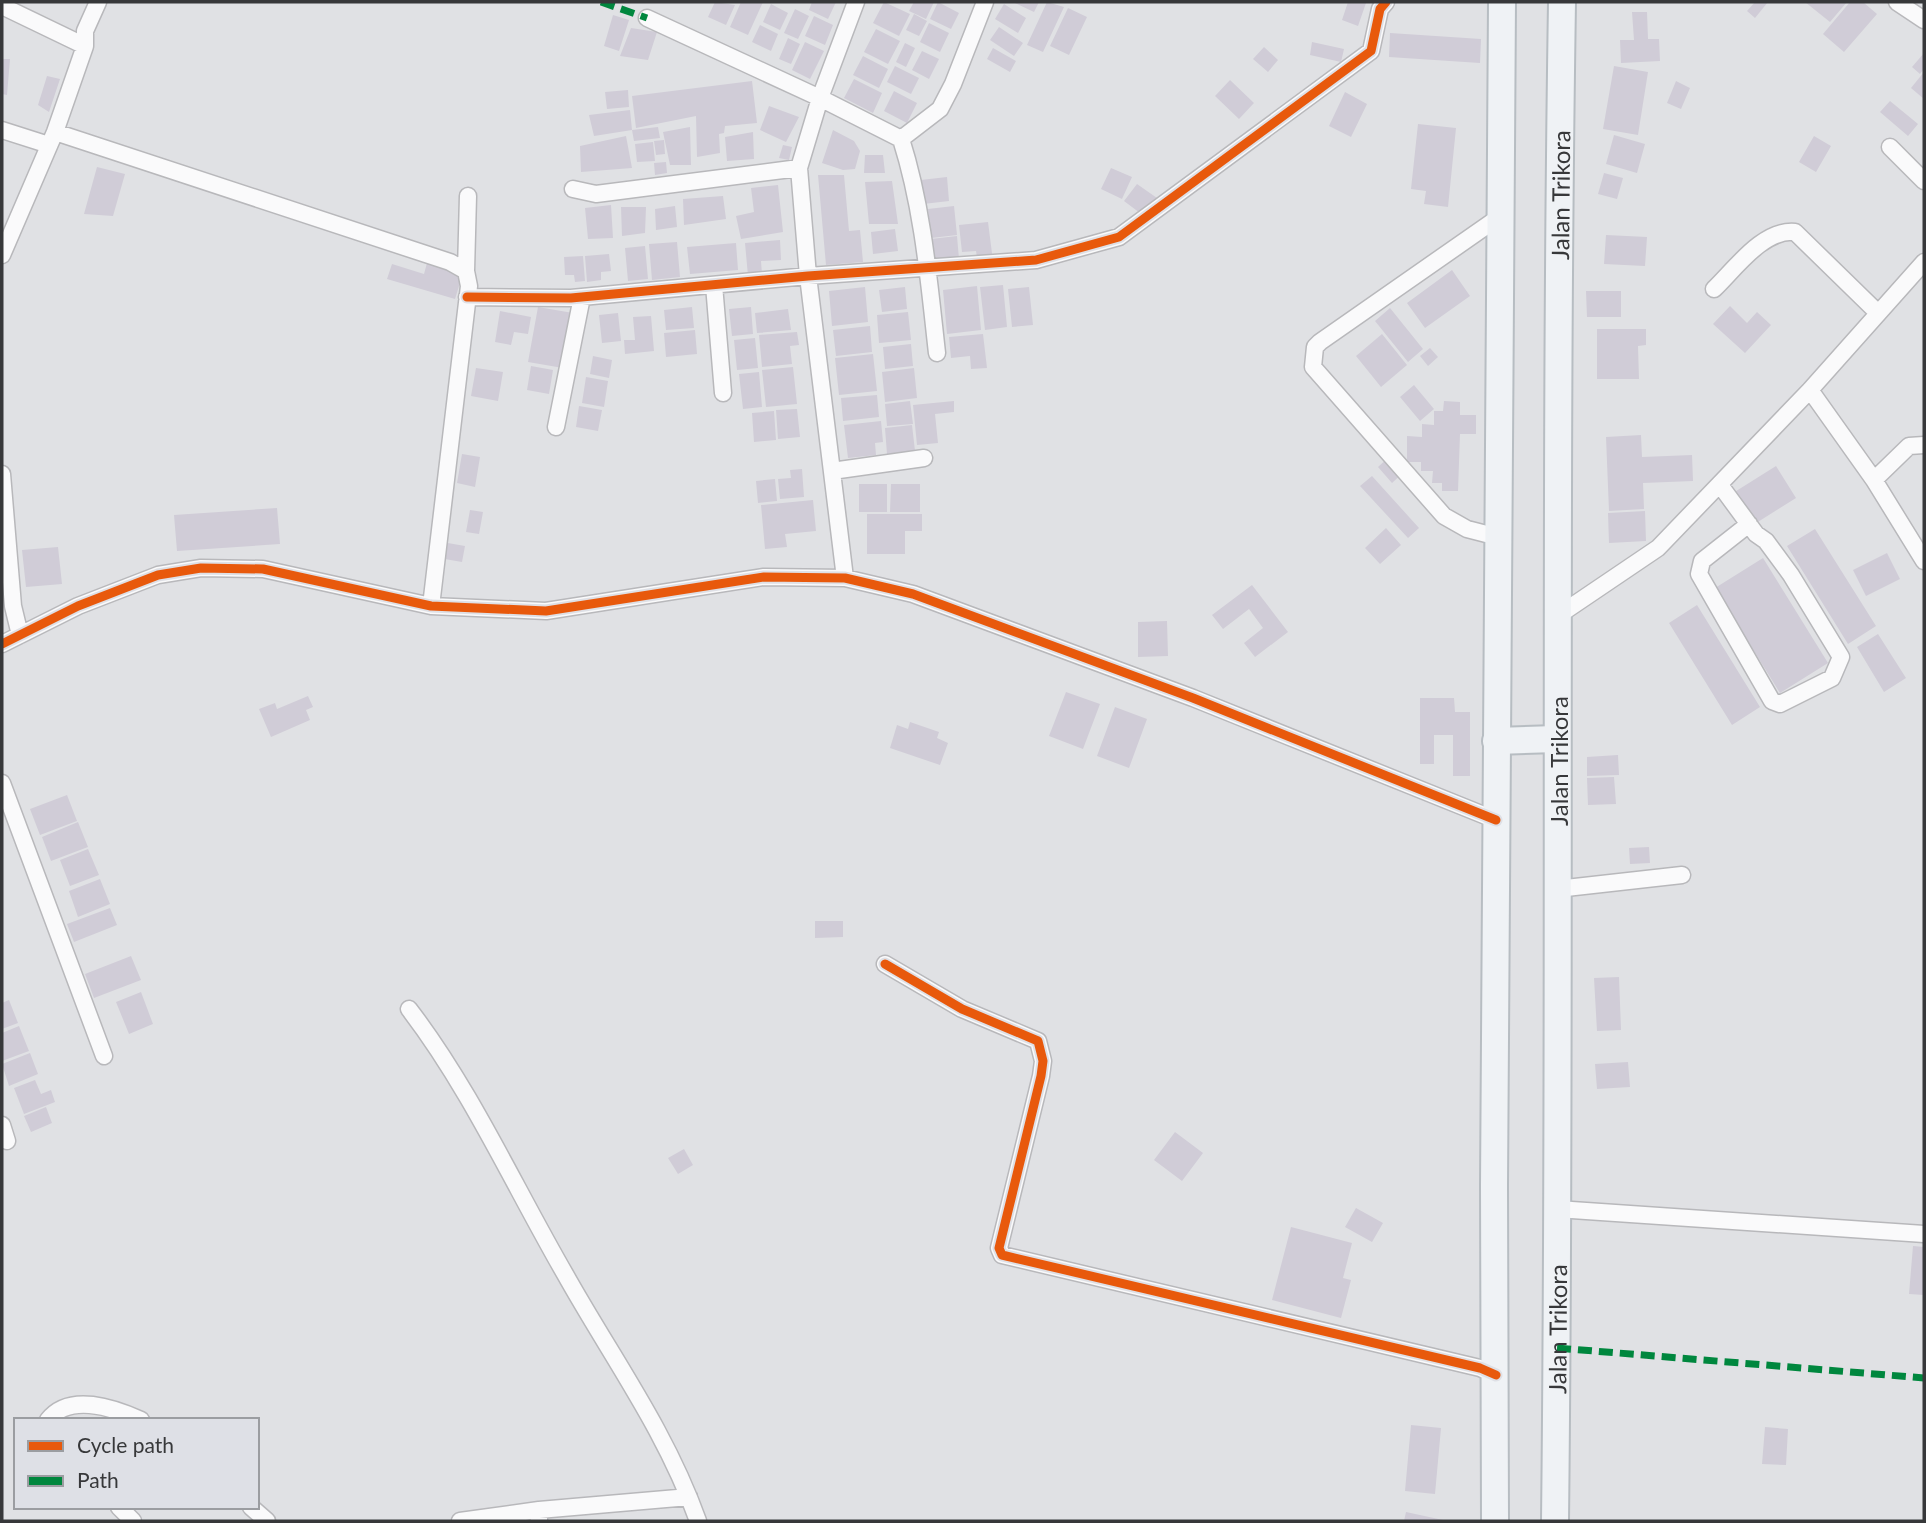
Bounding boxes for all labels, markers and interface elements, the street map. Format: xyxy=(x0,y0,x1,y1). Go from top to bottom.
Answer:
street label: Jalan Trikora xyxy=(1545,130,1575,260)
street label: Jalan Trikora xyxy=(1543,696,1572,826)
street label: Jalan Trikora xyxy=(1542,1264,1572,1394)
legend xyxy=(14,1418,259,1509)
text: Cycle path xyxy=(77,1432,174,1457)
text: Path xyxy=(77,1467,119,1492)

